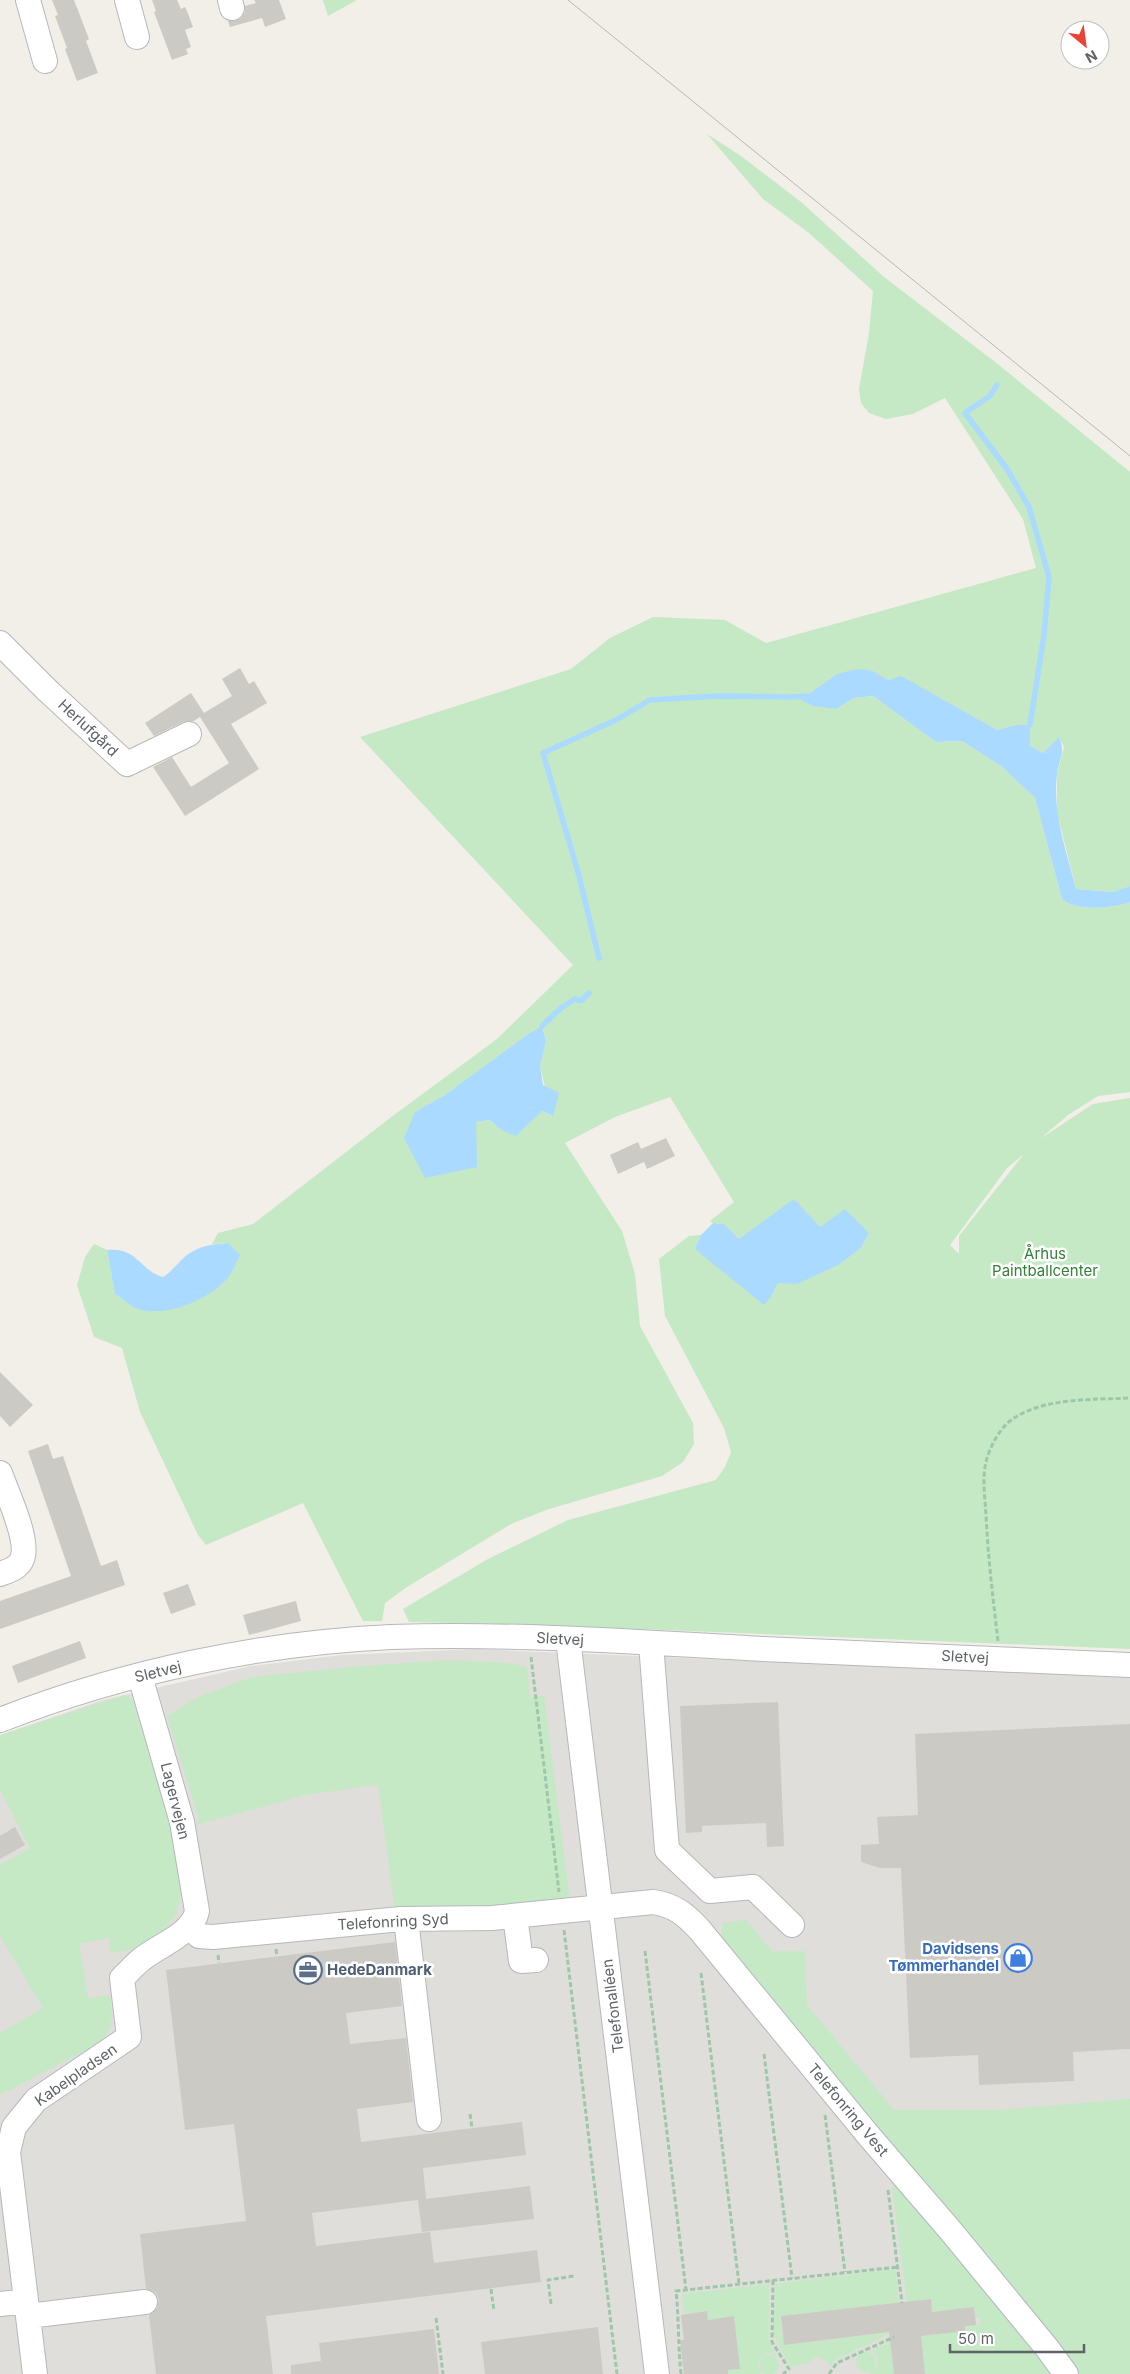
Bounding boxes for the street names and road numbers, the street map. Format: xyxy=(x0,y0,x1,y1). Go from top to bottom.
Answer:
street label: Herlufgård xyxy=(54,695,122,760)
street label: Sletvej xyxy=(536,1628,584,1649)
street label: Sletvej xyxy=(941,1646,989,1667)
street label: Sletvej xyxy=(132,1657,183,1687)
street label: Lagervejen xyxy=(157,1760,194,1841)
street label: Telefonring Syd xyxy=(337,1909,449,1934)
street label: Telefonalléen xyxy=(597,1958,628,2054)
street label: Kabelpladsen xyxy=(31,2039,120,2110)
street label: Telefonring Vest xyxy=(804,2059,893,2160)

